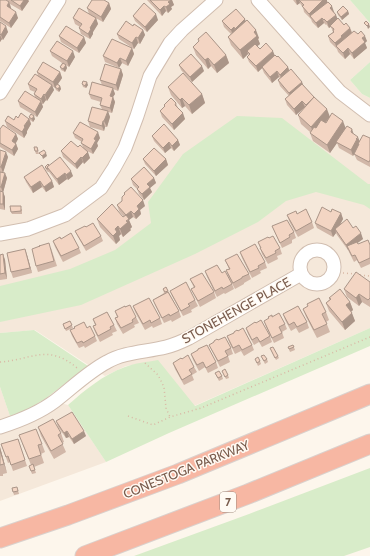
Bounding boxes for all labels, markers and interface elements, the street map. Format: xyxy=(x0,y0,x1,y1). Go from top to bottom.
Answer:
street label: STONEHENGE PLACE xyxy=(179,273,293,347)
street label: CONESTOGA PARKWAY xyxy=(121,436,252,502)
road number: 7 xyxy=(220,492,236,512)

